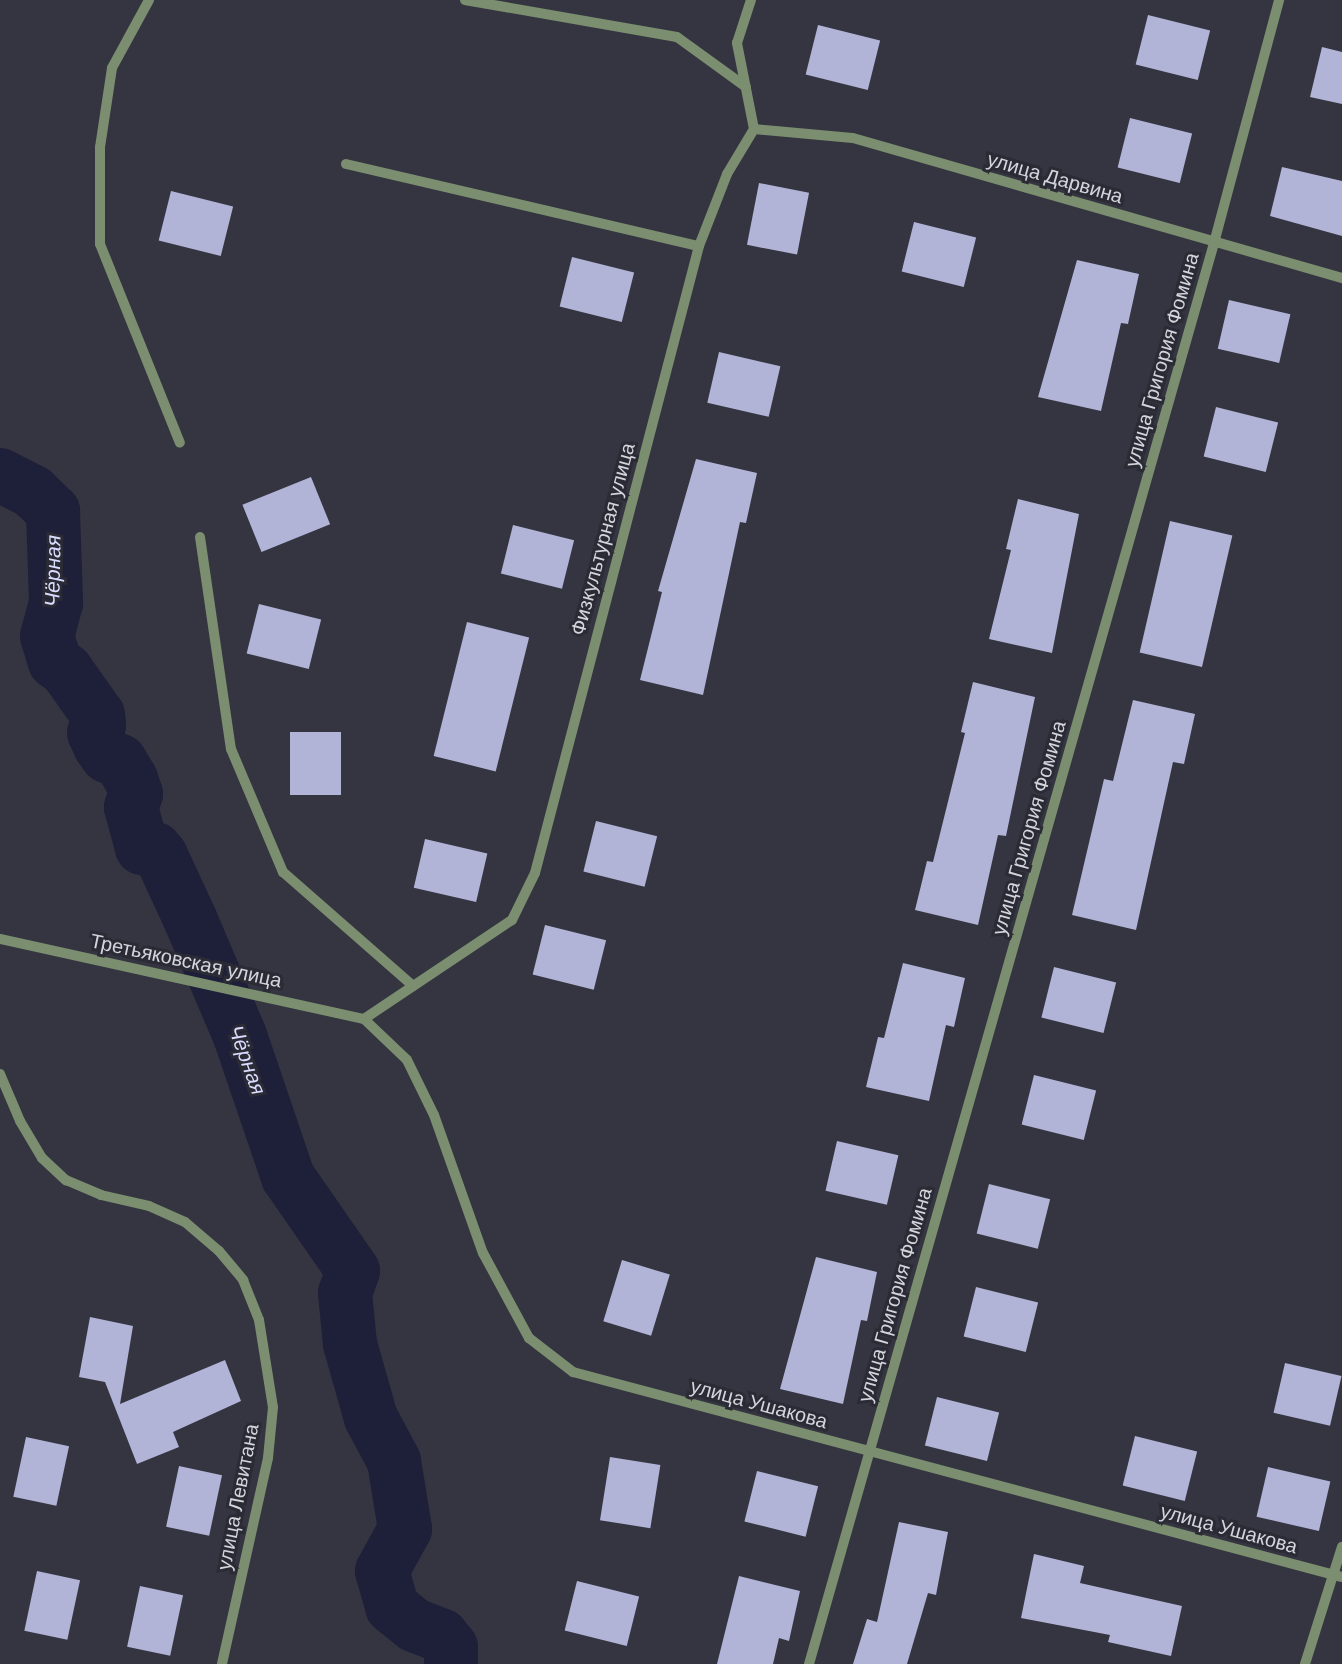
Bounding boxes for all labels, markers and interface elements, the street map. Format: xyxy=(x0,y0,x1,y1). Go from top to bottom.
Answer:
street label: улица Дарвина xyxy=(984,147,1126,209)
street label: улица Григория Фомина xyxy=(1120,250,1204,470)
street label: Физкультурная улица xyxy=(566,440,640,638)
water label: Чёрная xyxy=(40,535,66,607)
street label: улица Григория Фомина xyxy=(987,718,1071,938)
street label: Третьяковская улица xyxy=(88,929,284,993)
water label: Чёрная xyxy=(223,1022,271,1098)
street label: улица Григория Фомина xyxy=(853,1185,937,1405)
street label: улица Ушакова xyxy=(688,1374,830,1434)
street label: улица Левитана xyxy=(212,1422,264,1572)
street label: улица Ушакова xyxy=(1158,1499,1300,1559)

